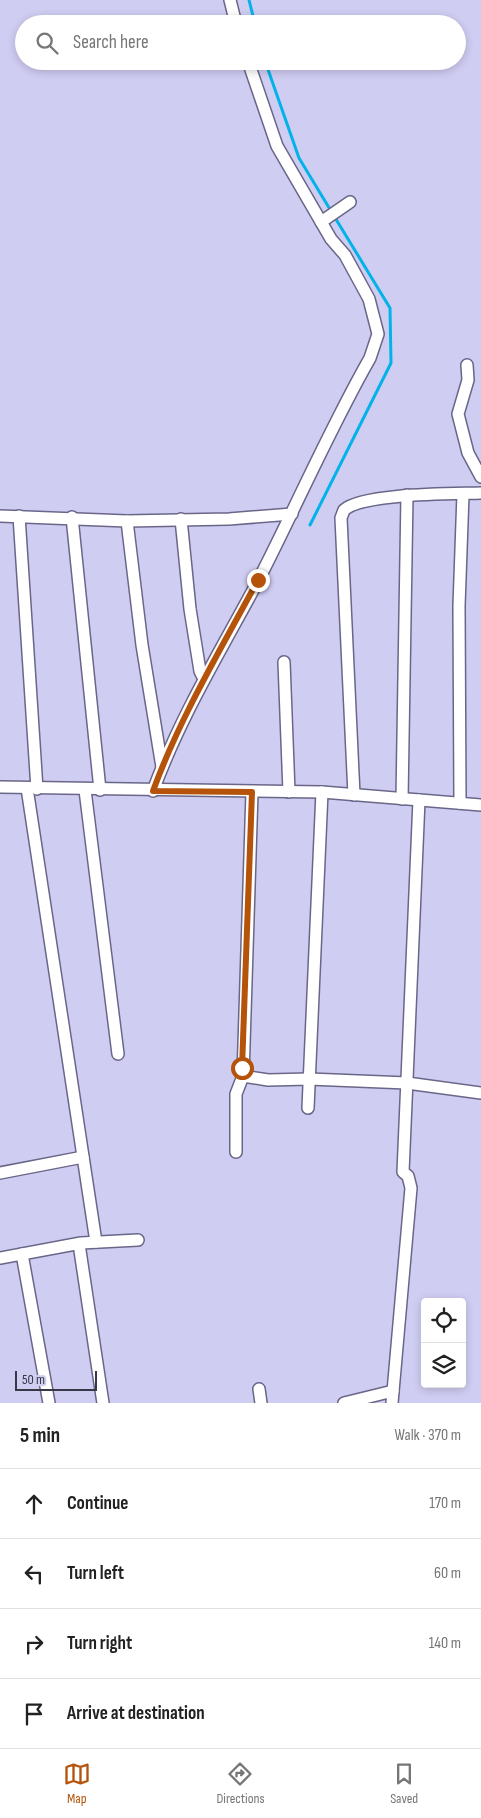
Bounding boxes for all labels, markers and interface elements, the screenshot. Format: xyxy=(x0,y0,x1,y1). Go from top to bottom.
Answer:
search box xyxy=(15,15,466,70)
icon: search xyxy=(33,29,61,57)
text: Search here xyxy=(73,31,149,54)
route end xyxy=(247,569,270,592)
route start xyxy=(231,1057,254,1080)
map controls xyxy=(421,1298,466,1388)
button: locate xyxy=(421,1298,466,1343)
button: layers xyxy=(421,1343,466,1388)
scale bar xyxy=(15,1368,98,1391)
text: 50 m xyxy=(22,1371,45,1388)
text: 5 min xyxy=(20,1423,60,1448)
text: Walk · 370 m xyxy=(394,1426,461,1445)
icon: ahead xyxy=(20,1490,48,1518)
text: Continue xyxy=(67,1492,128,1515)
text: 170 m xyxy=(429,1494,461,1513)
icon: left xyxy=(20,1560,48,1588)
text: Turn left xyxy=(67,1562,124,1585)
text: 60 m xyxy=(434,1564,461,1583)
icon: right xyxy=(20,1630,48,1658)
text: Turn right xyxy=(67,1632,132,1655)
text: 140 m xyxy=(429,1634,461,1653)
icon: arrive xyxy=(20,1700,48,1728)
text: Arrive at destination xyxy=(67,1702,205,1725)
tab: Map xyxy=(63,1760,91,1807)
tab: Directions xyxy=(216,1760,265,1807)
tab: Saved xyxy=(390,1760,418,1807)

